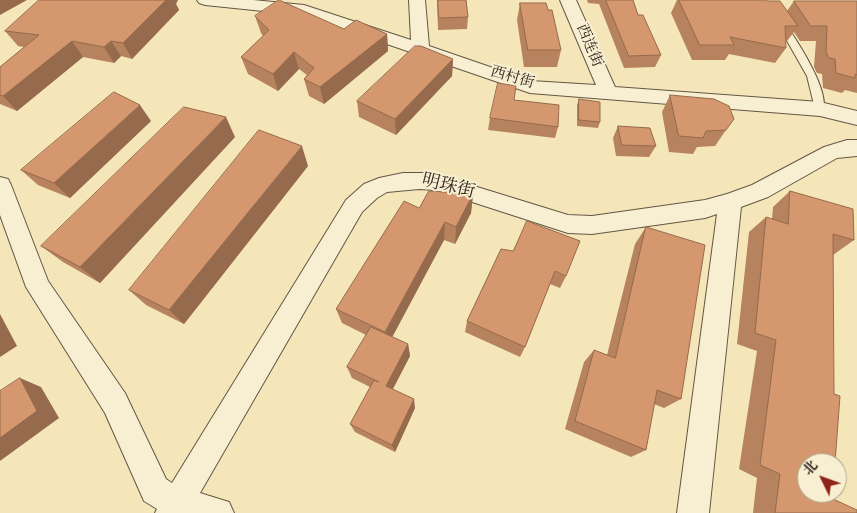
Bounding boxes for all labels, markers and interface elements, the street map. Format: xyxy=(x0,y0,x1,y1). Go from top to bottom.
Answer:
street label: 西连街 xyxy=(571,22,605,70)
street label: 西村街 xyxy=(488,64,536,94)
street label: 明珠街 xyxy=(419,171,477,205)
north arrow xyxy=(797,453,847,503)
text: 北 xyxy=(799,457,824,481)

